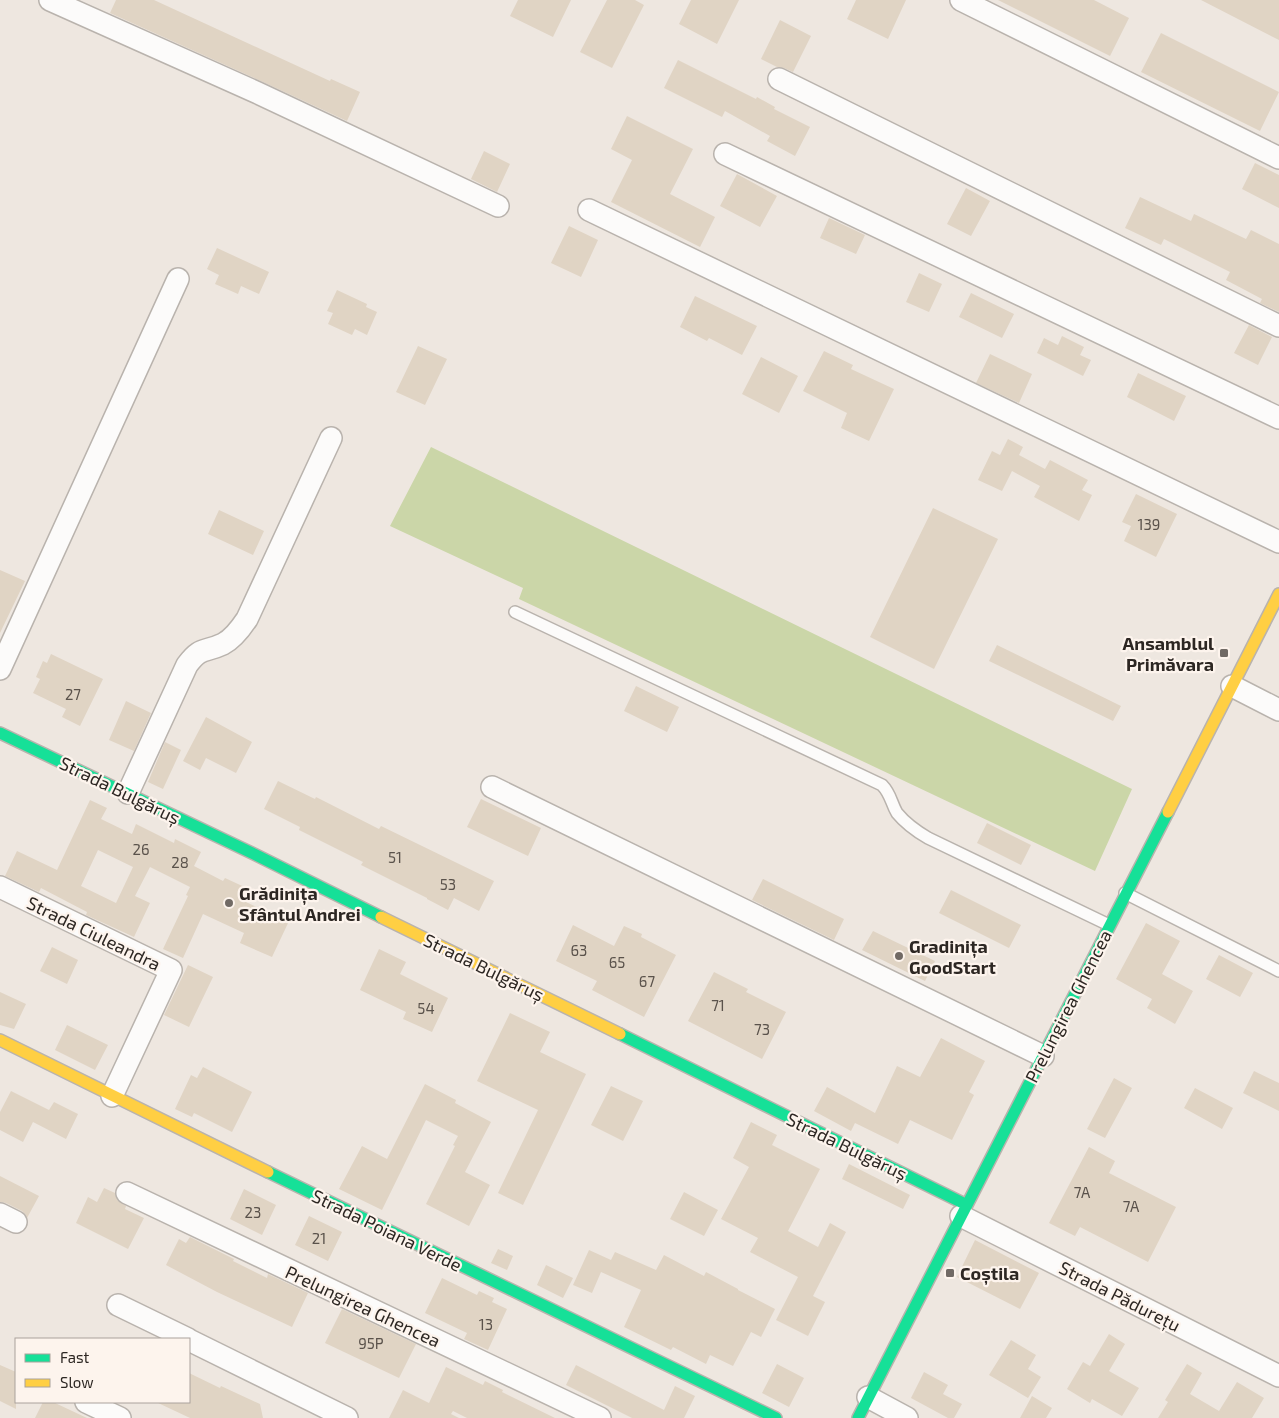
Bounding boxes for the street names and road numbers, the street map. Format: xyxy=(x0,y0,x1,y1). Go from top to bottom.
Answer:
street label: Strada Bulgăruș xyxy=(56,751,184,830)
street label: Strada Ciuleandra xyxy=(24,891,164,975)
street label: Prelungirea Ghencea xyxy=(1020,926,1116,1086)
street label: Strada Bulgăruș xyxy=(420,928,548,1007)
street label: Strada Bulgăruș xyxy=(783,1107,911,1186)
street label: Strada Poiana Verde xyxy=(308,1184,466,1276)
street label: Strada Pădurețu xyxy=(1055,1256,1184,1337)
street label: Prelungirea Ghencea xyxy=(282,1260,444,1352)

